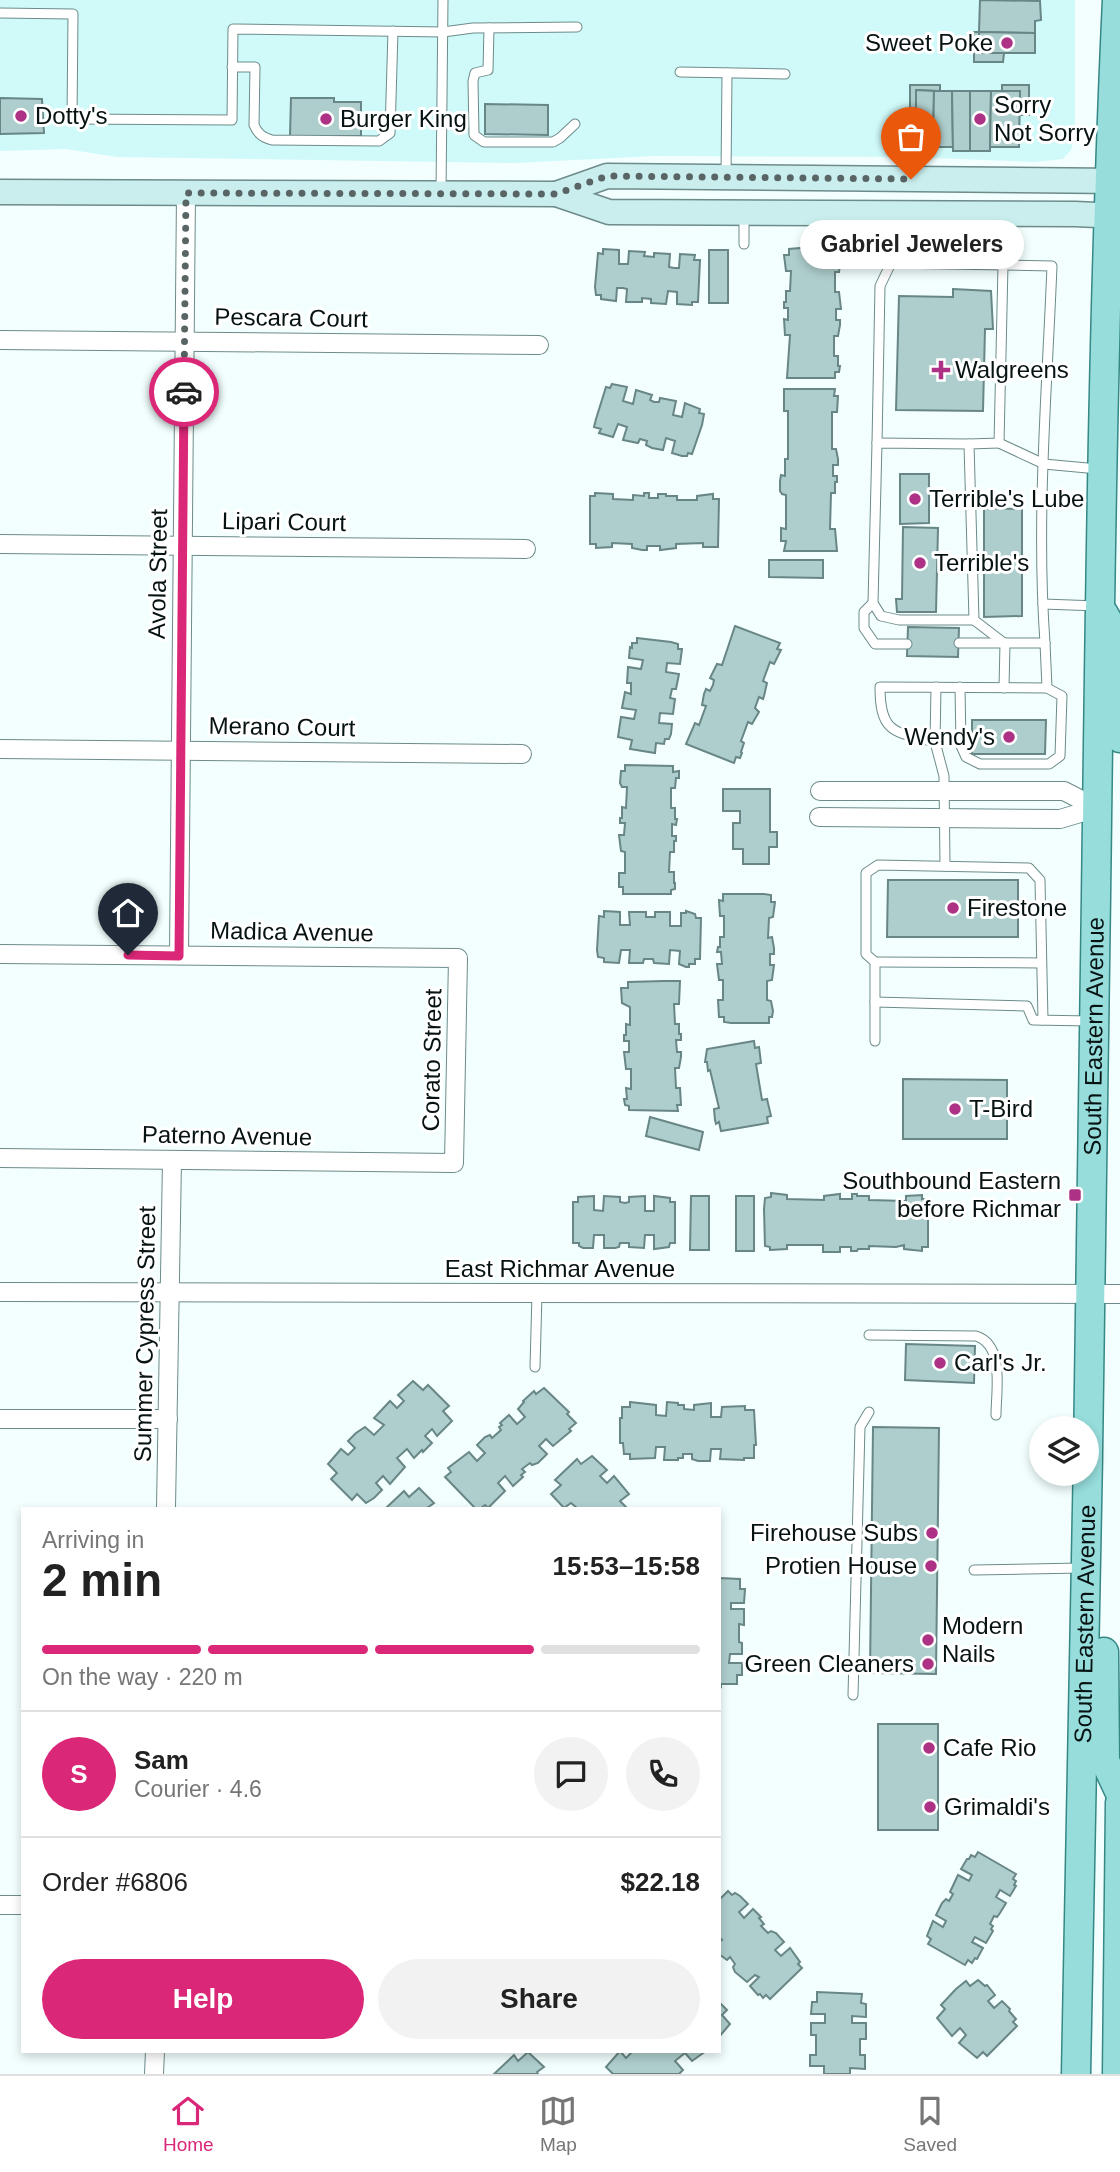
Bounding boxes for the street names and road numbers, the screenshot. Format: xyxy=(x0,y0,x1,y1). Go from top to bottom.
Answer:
street label: Pescara Court xyxy=(214,303,368,332)
street label: Lipari Court xyxy=(222,507,347,536)
street label: Avola Street xyxy=(143,508,172,639)
street label: Merano Court xyxy=(208,712,356,741)
street label: Madica Avenue xyxy=(210,917,374,946)
street label: South Eastern Avenue xyxy=(1079,917,1109,1156)
street label: Corato Street xyxy=(417,988,446,1132)
street label: Paterno Avenue xyxy=(142,1121,312,1150)
street label: Summer Cypress Street xyxy=(129,1205,160,1462)
street label: East Richmar Avenue xyxy=(445,1255,675,1282)
street label: South Eastern Avenue xyxy=(1069,1505,1100,1744)

